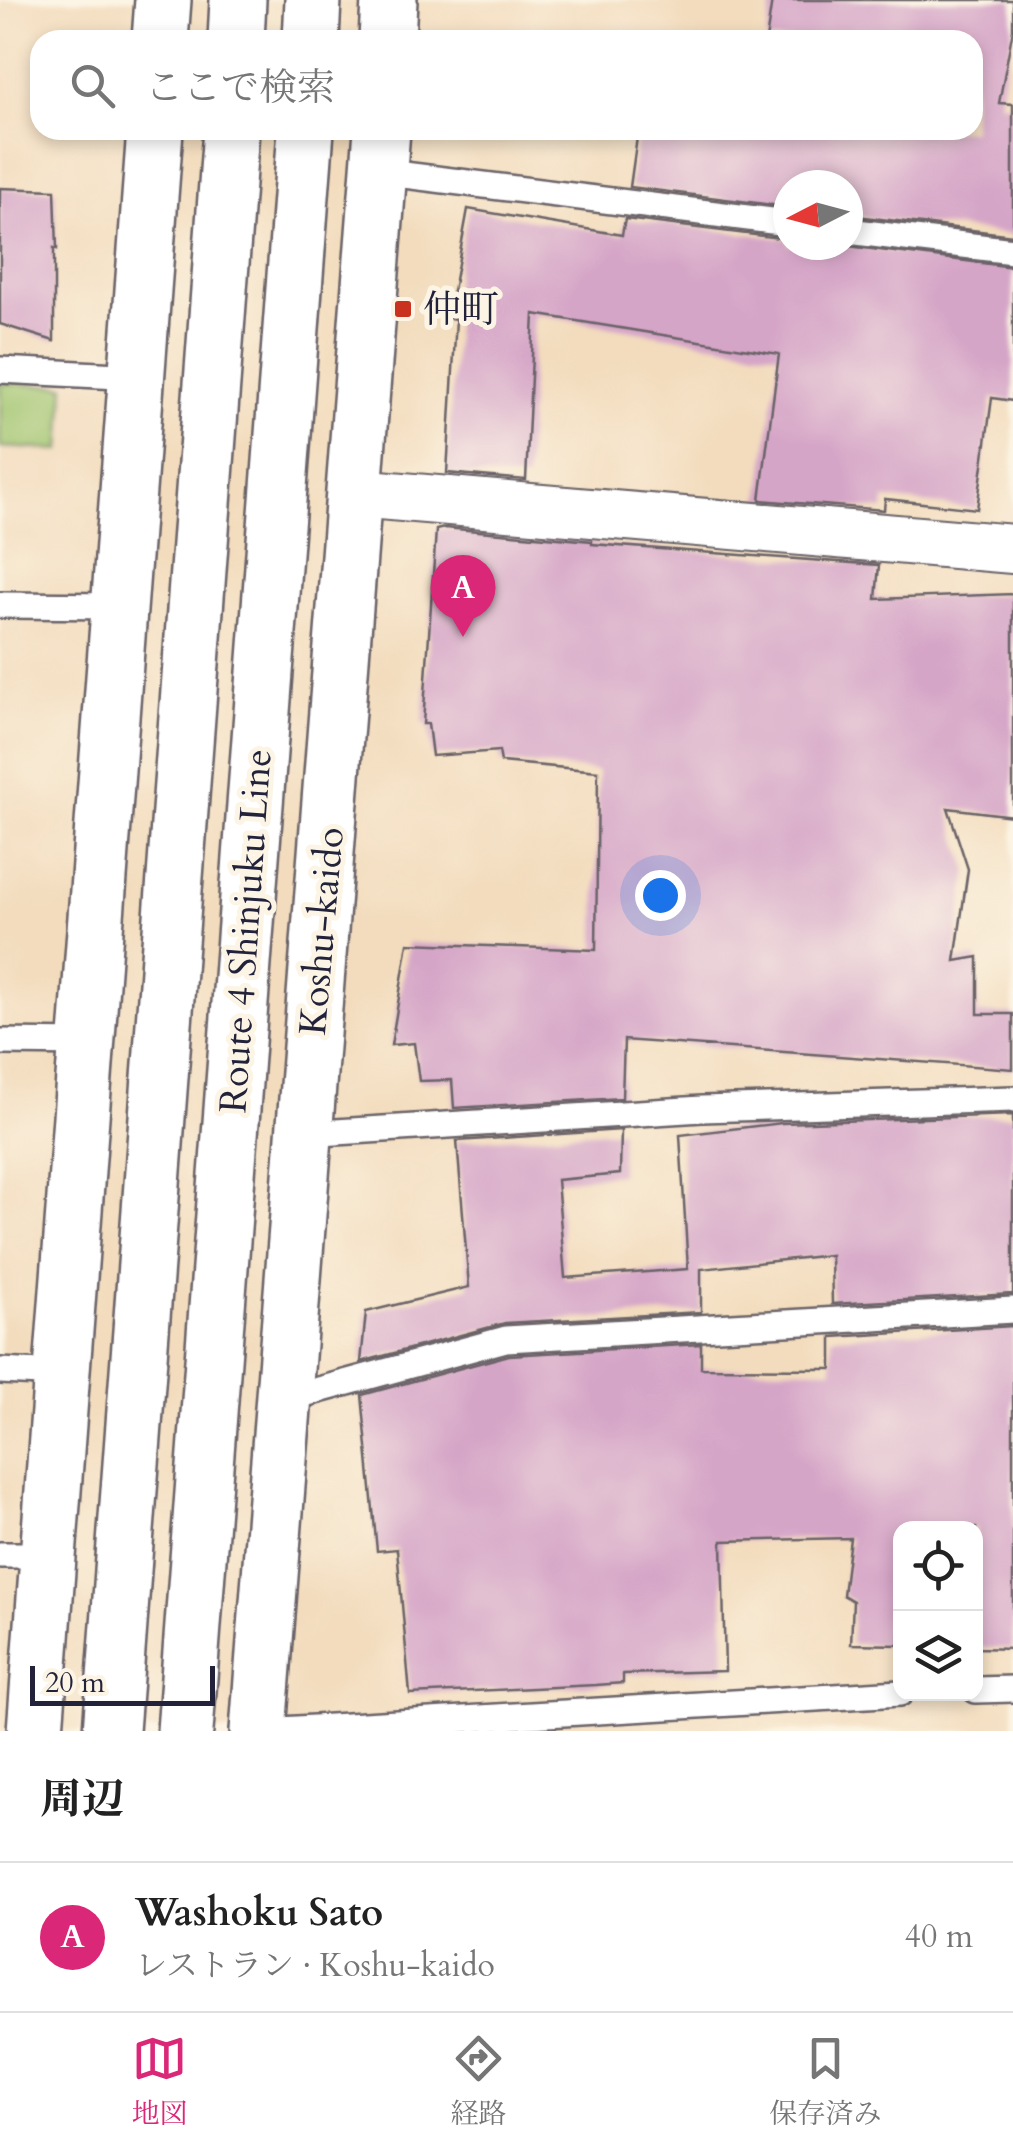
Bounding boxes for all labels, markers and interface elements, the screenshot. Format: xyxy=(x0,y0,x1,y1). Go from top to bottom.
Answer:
search box xyxy=(30,30,983,140)
icon: search xyxy=(65,58,120,113)
text: ここで検索 xyxy=(145,62,335,114)
north arrow xyxy=(773,170,863,260)
place label: 仲町 xyxy=(423,284,499,336)
marker: 仲町 xyxy=(392,298,414,320)
pin: A xyxy=(430,554,496,637)
street label: Route 4 Shinjuku Line xyxy=(207,747,285,1115)
street label: Koshu-kaido xyxy=(287,825,357,1037)
your location xyxy=(635,870,686,921)
map controls xyxy=(893,1521,983,1701)
button: locate xyxy=(893,1521,983,1611)
button: layers xyxy=(893,1611,983,1701)
scale bar xyxy=(30,1661,215,1706)
text: 20 m xyxy=(45,1664,105,1702)
text: 周辺 xyxy=(40,1771,124,1828)
text: Washoku Sato xyxy=(135,1887,383,1939)
text: A xyxy=(60,1915,85,1959)
text: 40 m xyxy=(905,1915,973,1959)
text: レストラン · Koshu-kaido xyxy=(135,1944,495,1988)
tab: 地図 xyxy=(131,2031,188,2133)
tab: 経路 xyxy=(450,2031,507,2133)
tab: 保存済み xyxy=(769,2031,882,2133)

